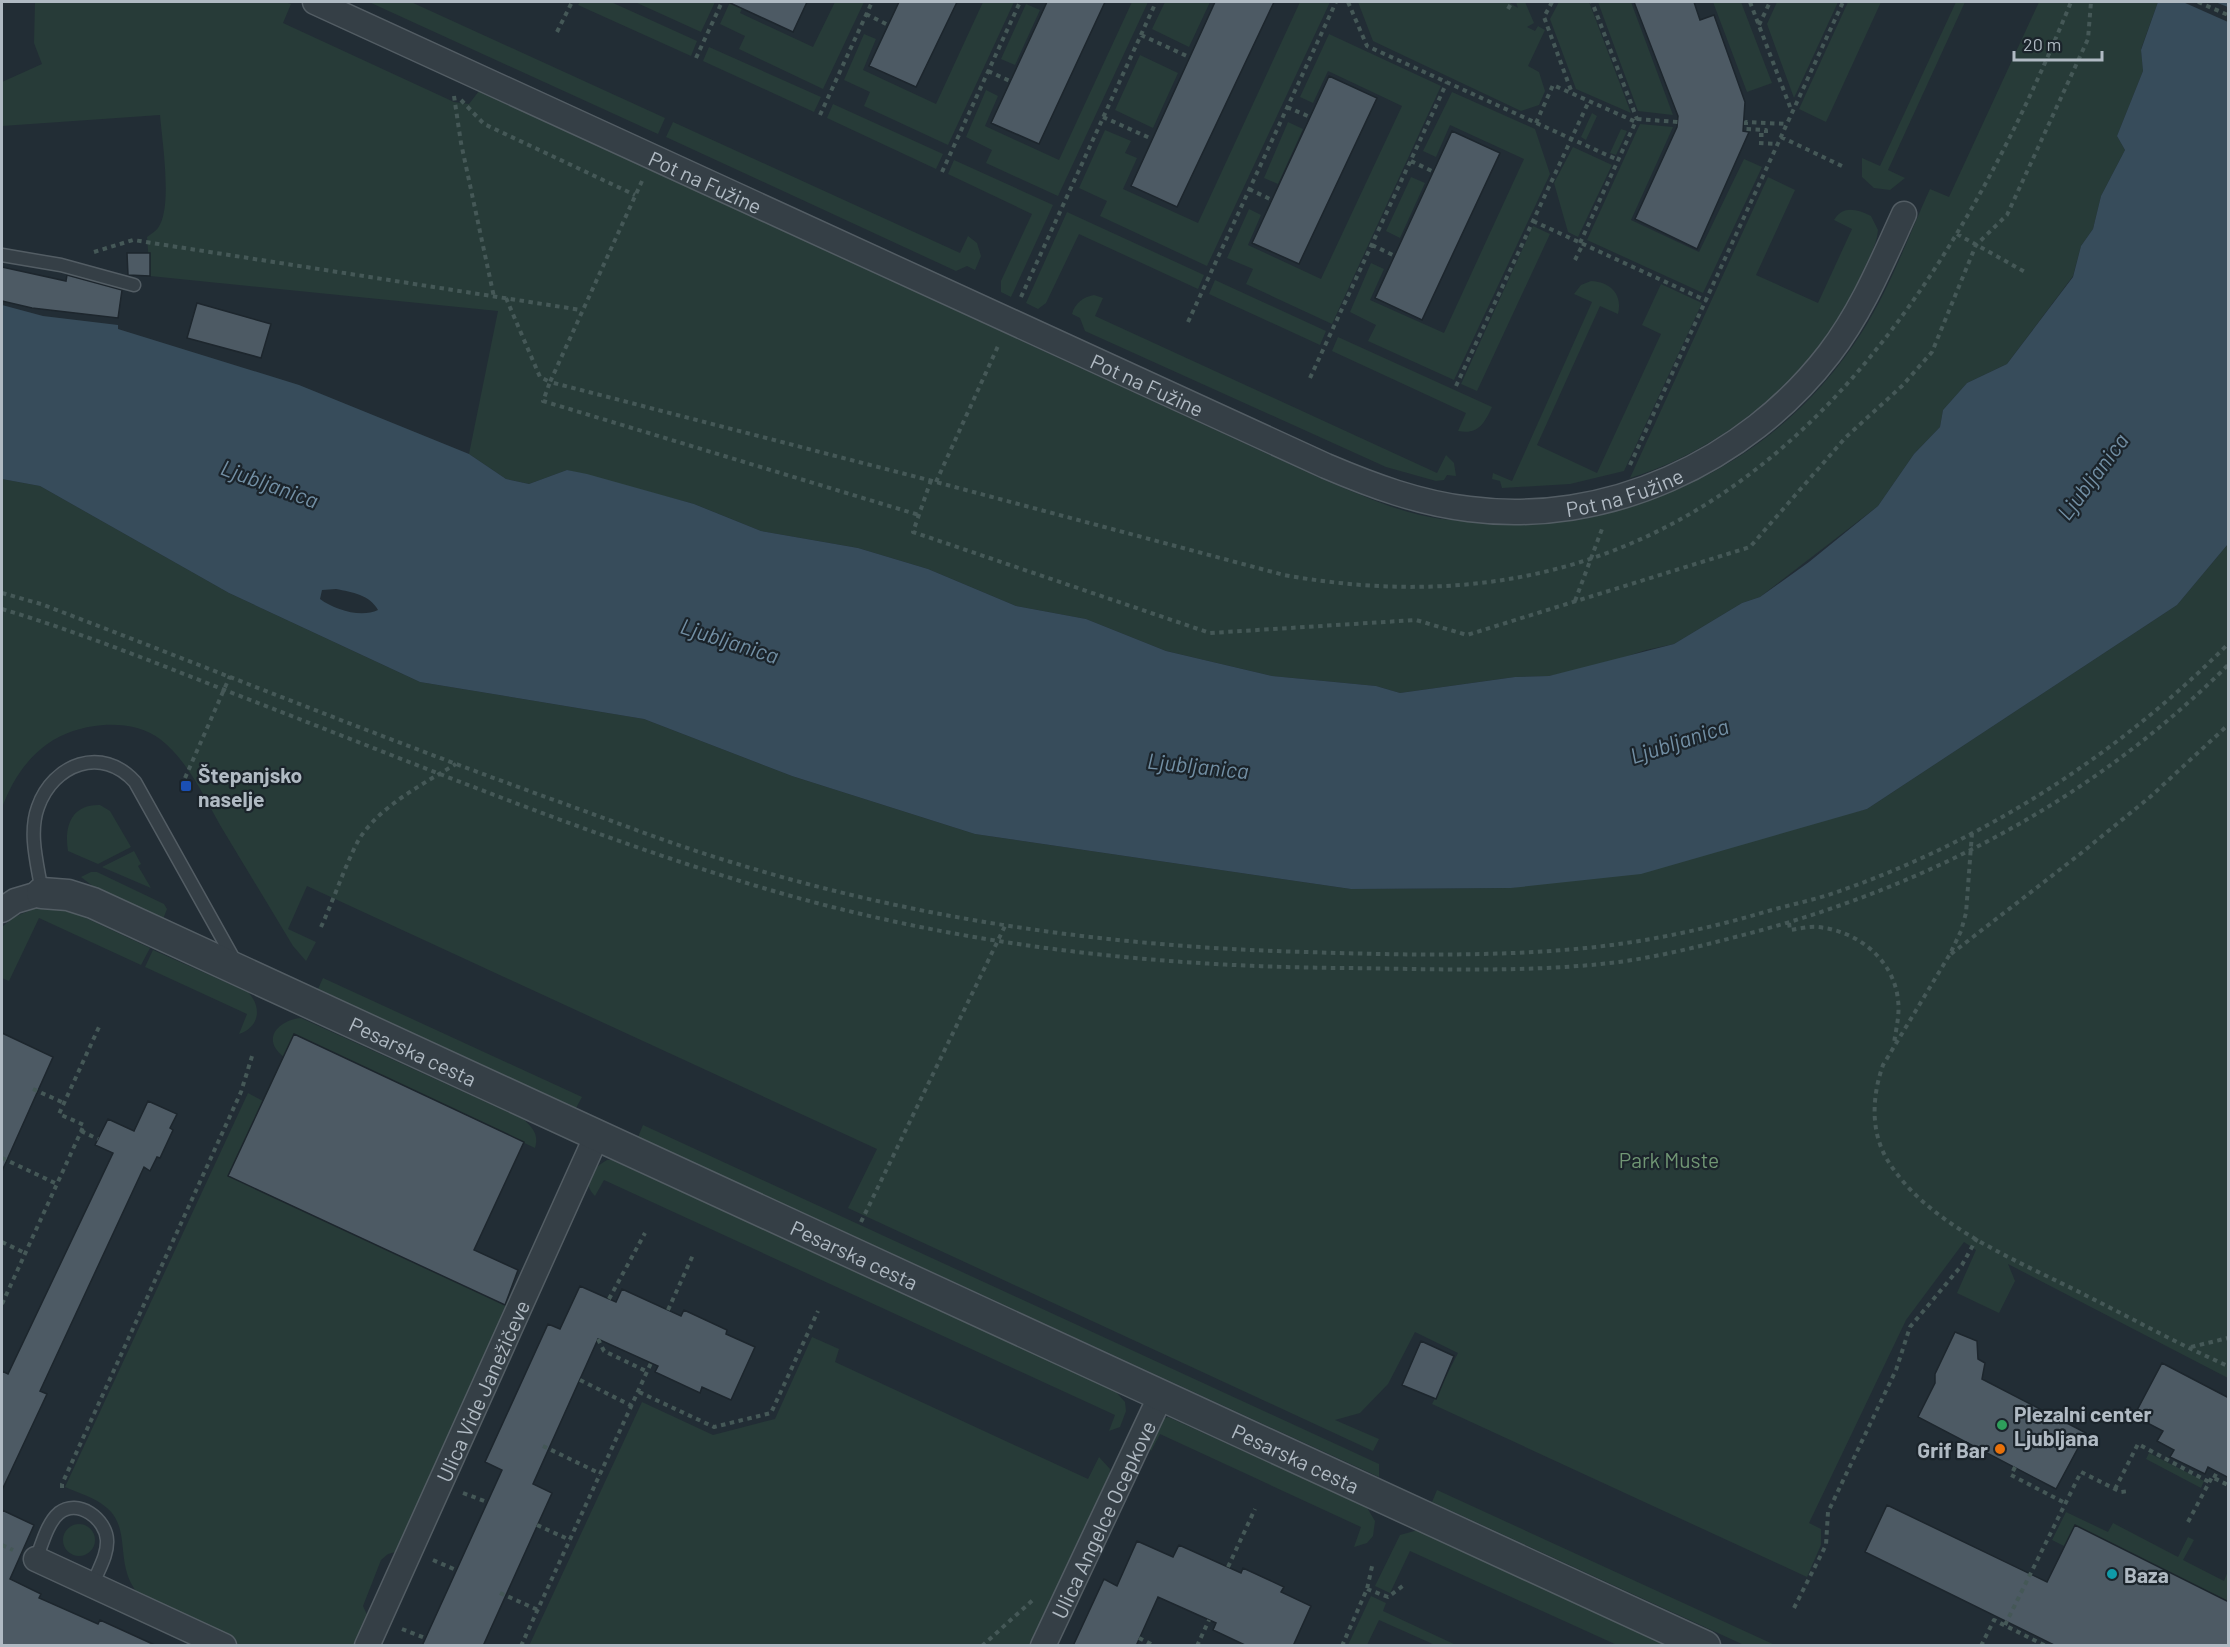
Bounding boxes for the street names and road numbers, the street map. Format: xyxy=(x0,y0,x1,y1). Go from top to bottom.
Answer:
street label: Pot na Fužine xyxy=(645,145,766,218)
street label: Pot na Fužine xyxy=(1087,347,1208,421)
street label: Pot na Fužine xyxy=(1564,462,1687,521)
street label: Pesarska cesta xyxy=(346,1011,481,1091)
street label: Pesarska cesta xyxy=(787,1214,922,1294)
street label: Ulica Vide Janežičeve xyxy=(430,1296,534,1486)
street label: Ulica Angelce Ocepkove xyxy=(1045,1416,1160,1622)
street label: Pesarska cesta xyxy=(1228,1417,1364,1498)

